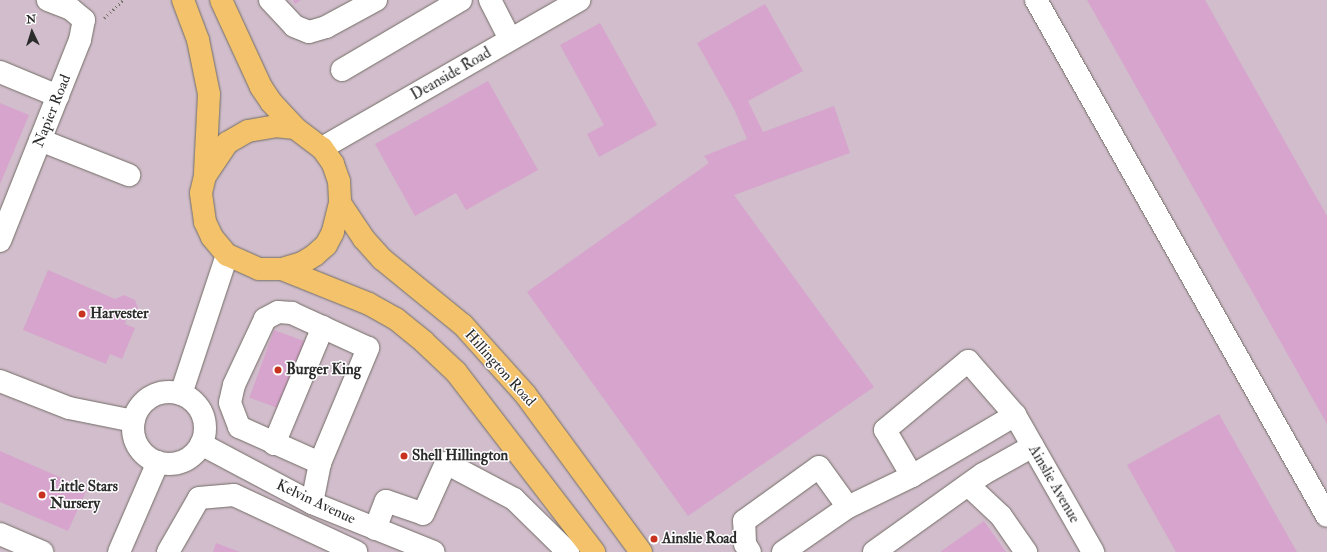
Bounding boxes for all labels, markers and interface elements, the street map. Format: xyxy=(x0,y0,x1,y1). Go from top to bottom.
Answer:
north arrow xyxy=(12,12,52,52)
text: N xyxy=(26,13,36,26)
street label: Deanside Road xyxy=(408,44,494,104)
street label: Napier Road xyxy=(29,72,75,150)
place label: Harvester xyxy=(90,305,149,323)
marker: Harvester xyxy=(77,309,87,319)
street label: Hillington Road xyxy=(461,326,539,410)
place label: Burger King xyxy=(286,361,361,379)
marker: Burger King xyxy=(273,365,283,375)
street label: Ainslie Avenue xyxy=(1024,442,1084,526)
place label: Shell Hillington xyxy=(412,447,508,465)
marker: Shell Hillington xyxy=(399,451,409,461)
street label: Kelvin Avenue xyxy=(274,476,358,528)
place label: Little Stars Nursery xyxy=(50,477,118,512)
marker: Little Stars Nursery xyxy=(37,490,47,500)
place label: Ainslie Road xyxy=(662,530,737,548)
marker: Ainslie Road xyxy=(649,534,659,544)

